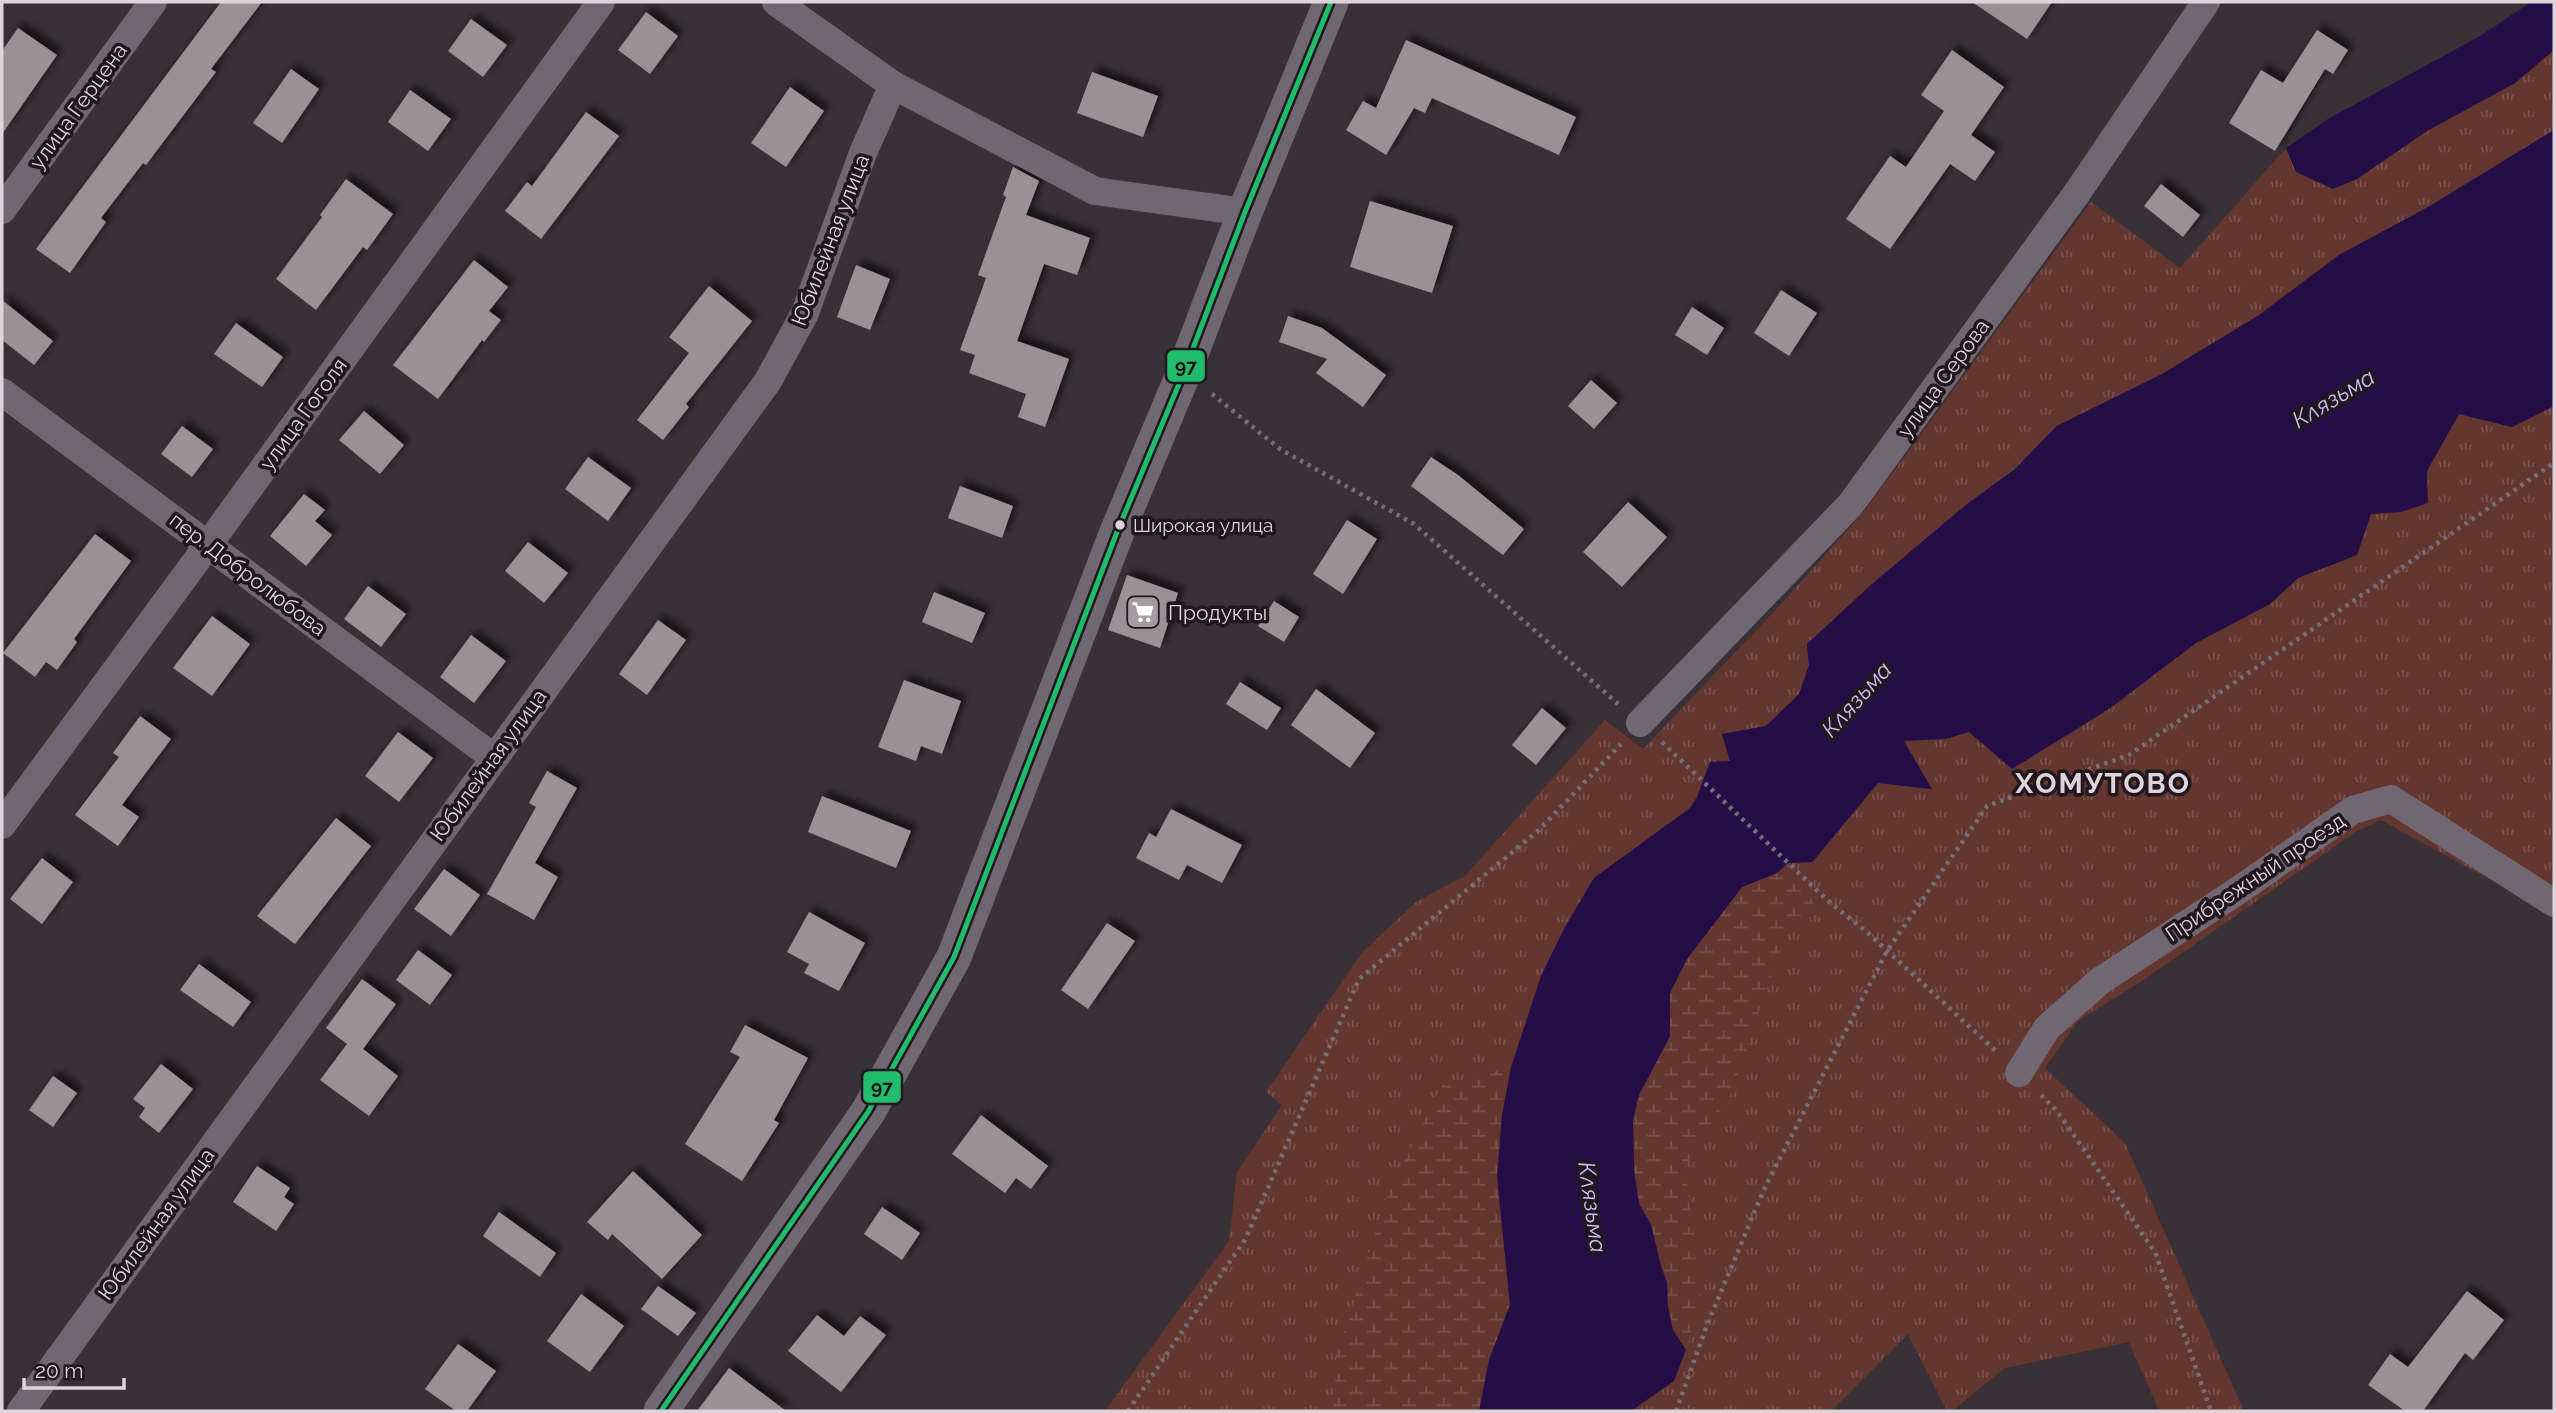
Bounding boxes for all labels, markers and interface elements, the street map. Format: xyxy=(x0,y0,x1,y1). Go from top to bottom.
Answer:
street label: улица Герцена xyxy=(24,38,132,174)
street label: Юбилейная улица xyxy=(786,151,874,329)
street label: улица Серова xyxy=(1892,314,1994,442)
line badge: 97 xyxy=(1166,349,1206,383)
street label: улица Гоголя xyxy=(254,353,352,475)
text: 97 xyxy=(1175,355,1197,377)
water label: Клязьма xyxy=(2287,363,2379,433)
street label: пер. Добролюбова xyxy=(165,507,331,641)
place label: Широкая улица xyxy=(1133,514,1273,536)
marker: Широкая улица xyxy=(1113,518,1127,532)
supermarket icon: Продукты xyxy=(1124,593,1162,631)
place label: Продукты xyxy=(1168,600,1267,625)
water label: Клязьма xyxy=(1815,656,1897,742)
street label: Юбилейная улица xyxy=(425,684,551,846)
district label: ХОМУТОВО xyxy=(2014,767,2191,800)
street label: Прибрежный проезд xyxy=(2161,808,2349,946)
line badge: 97 xyxy=(862,1070,902,1104)
text: 97 xyxy=(871,1076,893,1098)
street label: Юбилейная улица xyxy=(93,1143,219,1305)
water label: Клязьма xyxy=(1573,1160,1613,1254)
scale bar xyxy=(24,1346,124,1390)
text: 20 m xyxy=(35,1358,83,1383)

